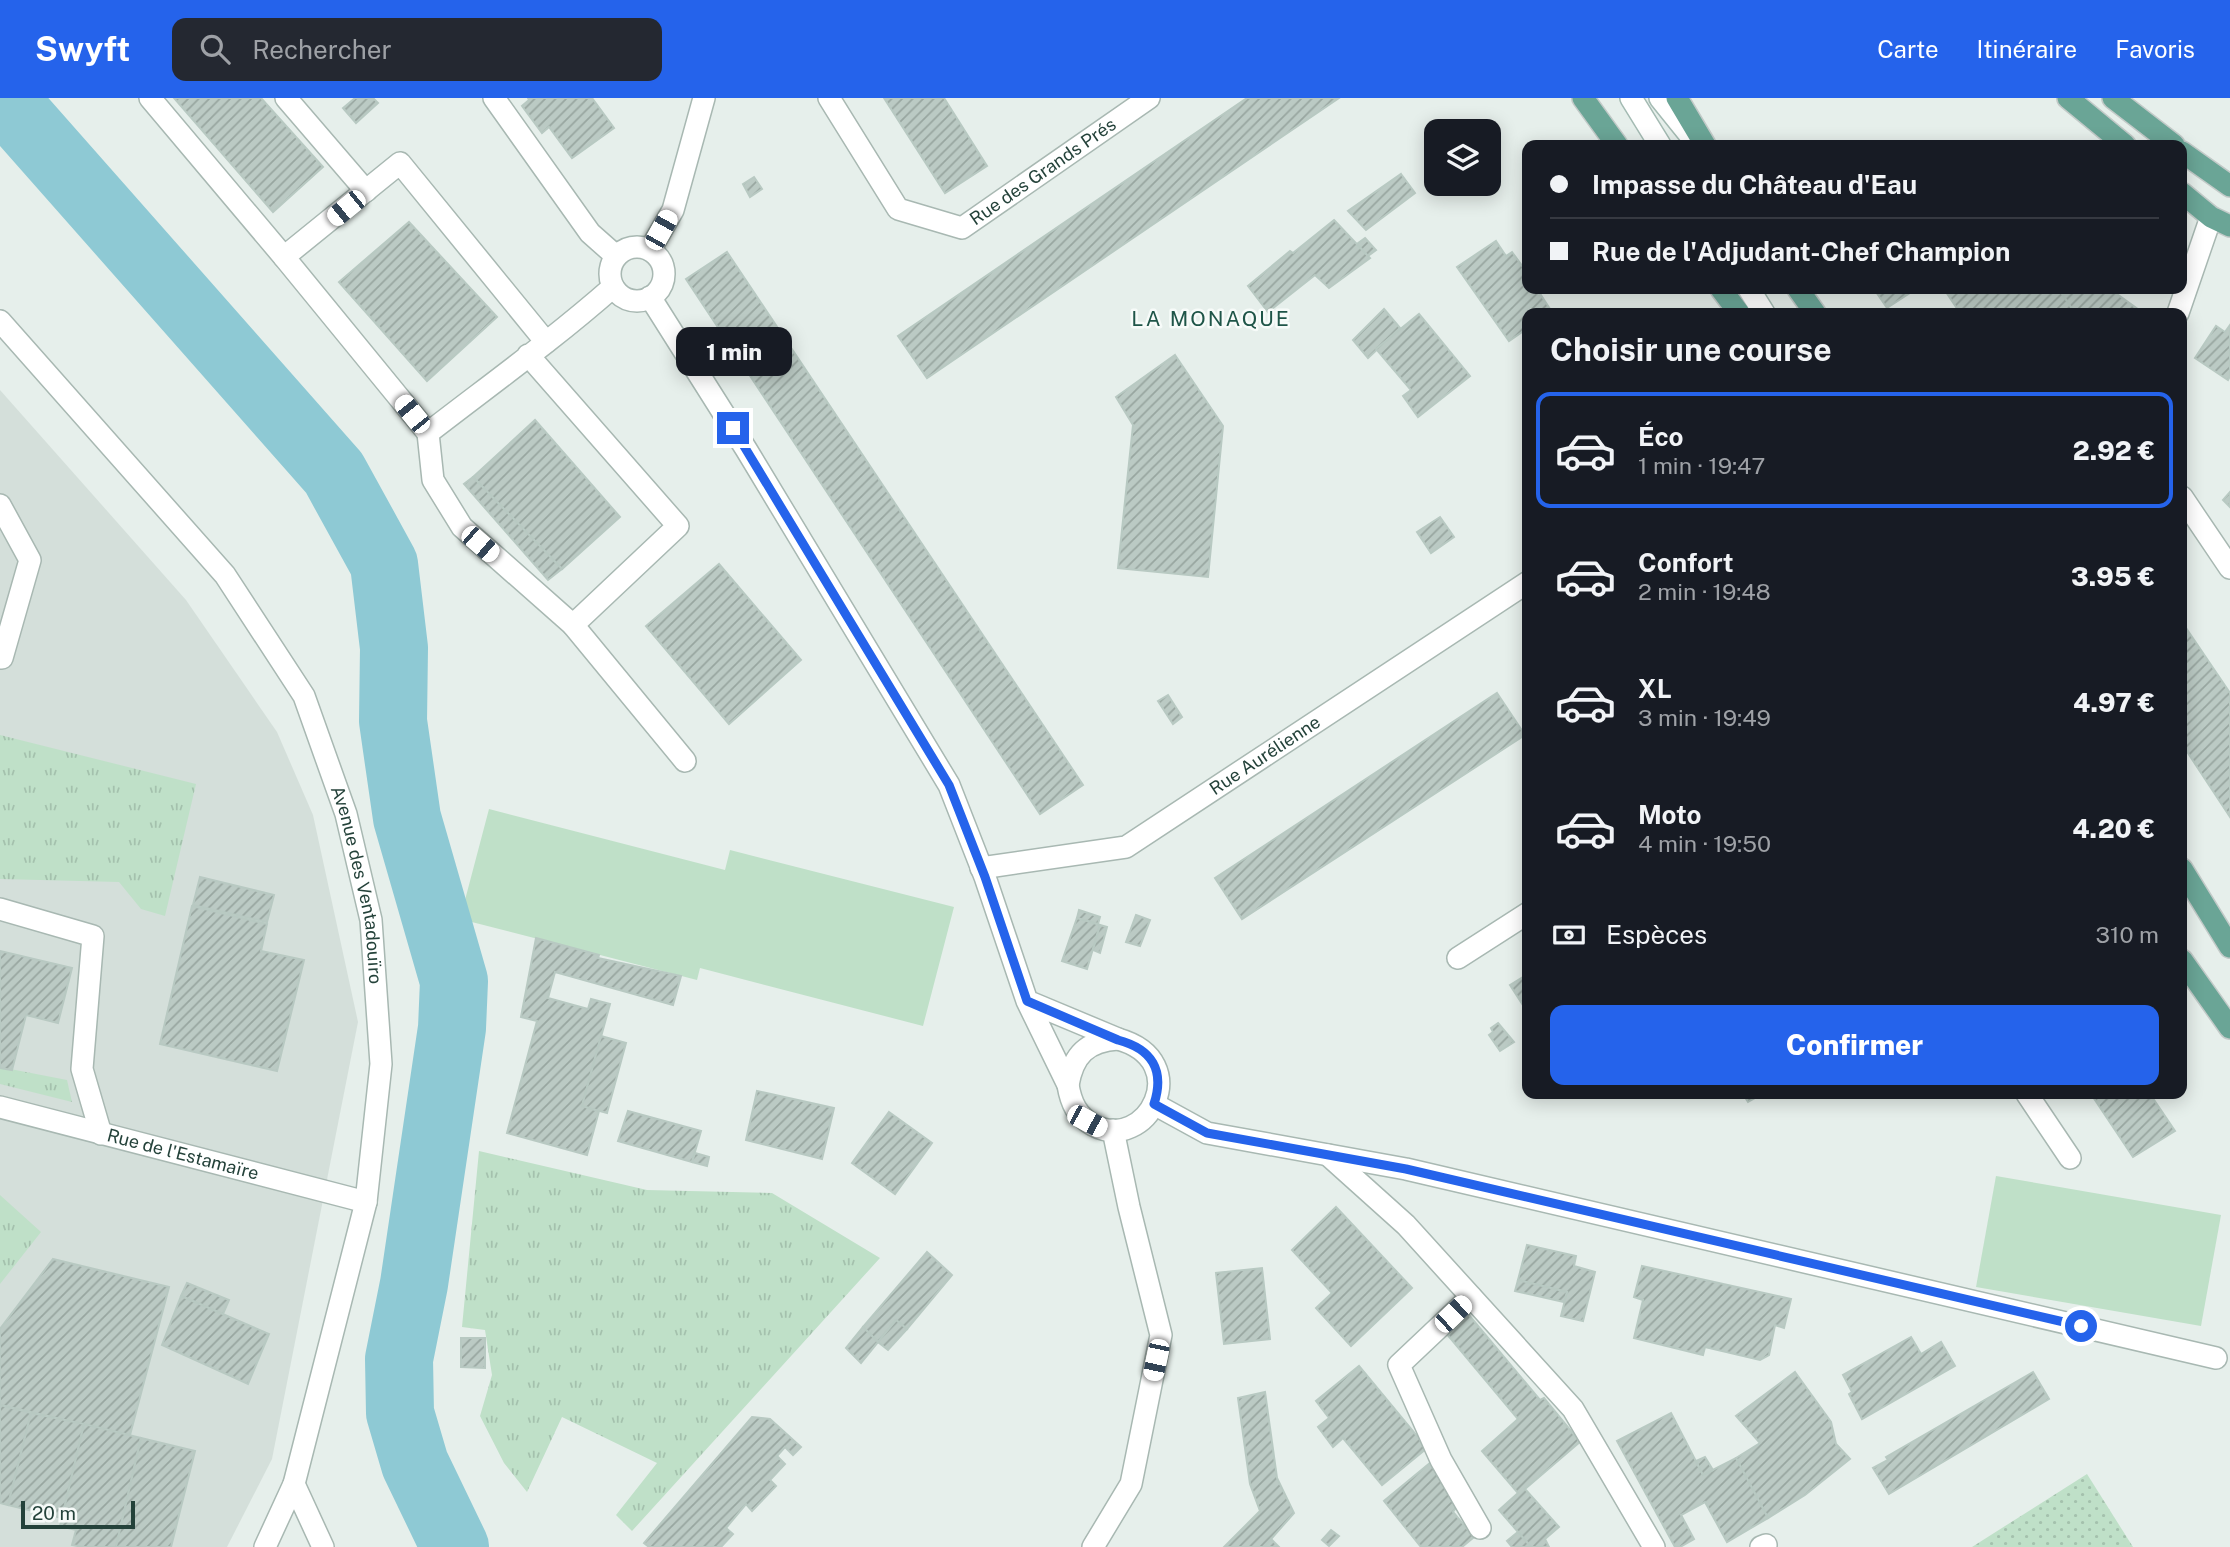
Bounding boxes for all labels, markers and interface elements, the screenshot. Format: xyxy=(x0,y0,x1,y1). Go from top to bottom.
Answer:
search box xyxy=(172,18,662,81)
text: Swyft xyxy=(35,30,130,68)
icon: search xyxy=(196,30,234,68)
text: Rechercher xyxy=(252,34,392,65)
text: Carte xyxy=(1877,35,1939,63)
text: Itinéraire xyxy=(1977,35,2077,63)
text: Favoris xyxy=(2115,35,2195,63)
street label: Rue des Grands Prés xyxy=(966,113,1120,229)
map controls xyxy=(1424,119,1501,196)
button: layers xyxy=(1424,119,1501,196)
text: Impasse du Château d'Eau xyxy=(1592,169,1917,200)
car xyxy=(324,187,369,229)
car xyxy=(642,207,681,253)
text: Rue de l'Adjudant-Chef Champion xyxy=(1592,236,2010,267)
district label: LA MONAQUE xyxy=(1131,306,1291,331)
callout: 1 min xyxy=(675,327,791,376)
text: Choisir une course xyxy=(1550,331,1832,368)
text: 1 min xyxy=(706,338,762,365)
car xyxy=(391,391,434,437)
route end xyxy=(717,412,749,444)
icon: car xyxy=(1554,419,1617,482)
text: Éco xyxy=(1638,421,1684,452)
text: 2.92 € xyxy=(2073,435,2155,466)
text: 1 min · 19:47 xyxy=(1638,452,1765,479)
car xyxy=(458,522,503,566)
icon: car xyxy=(1554,545,1617,608)
text: Confort xyxy=(1638,547,1734,578)
text: 3.95 € xyxy=(2071,561,2155,592)
text: 2 min · 19:48 xyxy=(1638,578,1771,605)
icon: car xyxy=(1554,671,1617,734)
text: XL xyxy=(1638,673,1672,704)
text: 4.97 € xyxy=(2073,687,2155,718)
text: 3 min · 19:49 xyxy=(1638,704,1771,731)
street label: Rue Aurélienne xyxy=(1205,711,1324,799)
street label: Avenue des Ventadouïro xyxy=(327,783,386,985)
icon: car xyxy=(1554,797,1617,860)
text: Moto xyxy=(1638,799,1701,830)
text: 4.20 € xyxy=(2072,813,2155,844)
text: 4 min · 19:50 xyxy=(1638,830,1771,857)
icon: cash xyxy=(1550,916,1588,954)
text: Espèces xyxy=(1606,919,1707,950)
text: 310 m xyxy=(2096,921,2159,948)
button: Confirmer xyxy=(1550,1005,2159,1085)
car xyxy=(1064,1102,1111,1140)
street label: Rue de l'Estamaïre xyxy=(105,1124,261,1184)
car xyxy=(1431,1292,1476,1336)
route start xyxy=(2065,1310,2097,1342)
car xyxy=(1142,1337,1171,1383)
scale bar xyxy=(21,1498,135,1530)
text: 20 m xyxy=(32,1502,76,1524)

